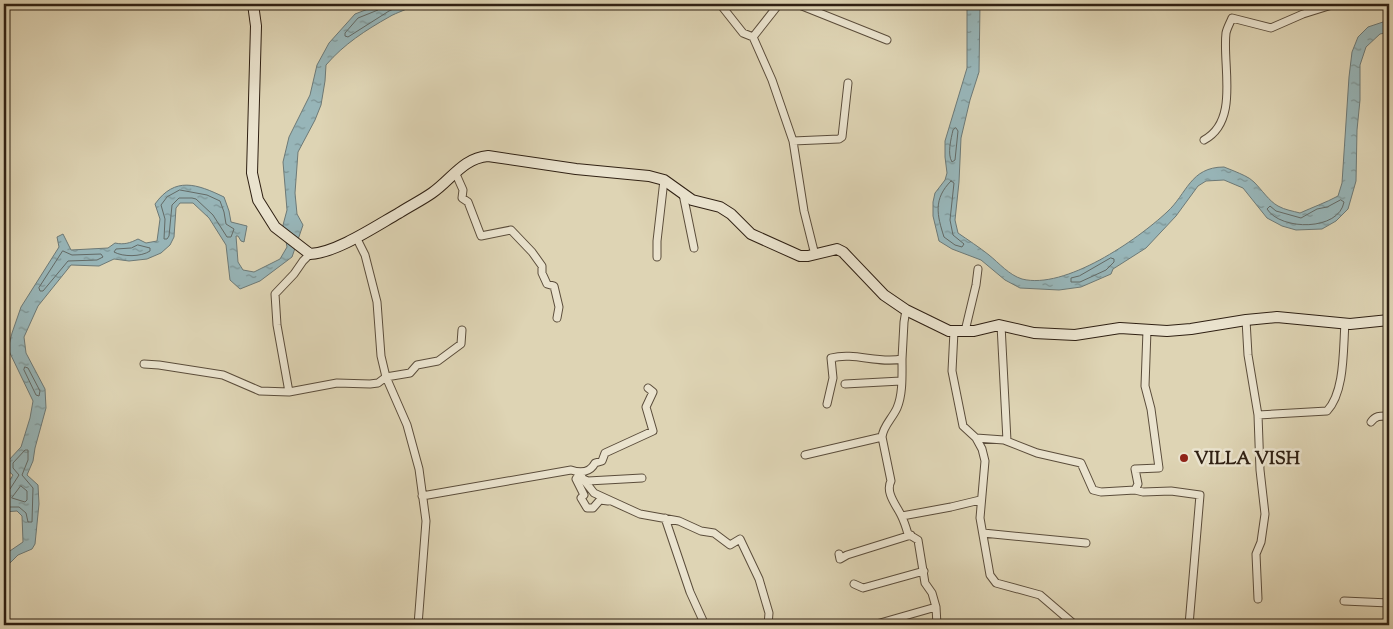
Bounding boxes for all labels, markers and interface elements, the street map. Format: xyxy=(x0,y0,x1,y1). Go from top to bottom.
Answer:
place label: VILLA VISH xyxy=(1194,447,1301,473)
marker: VILLA VISH xyxy=(1178,452,1190,464)

